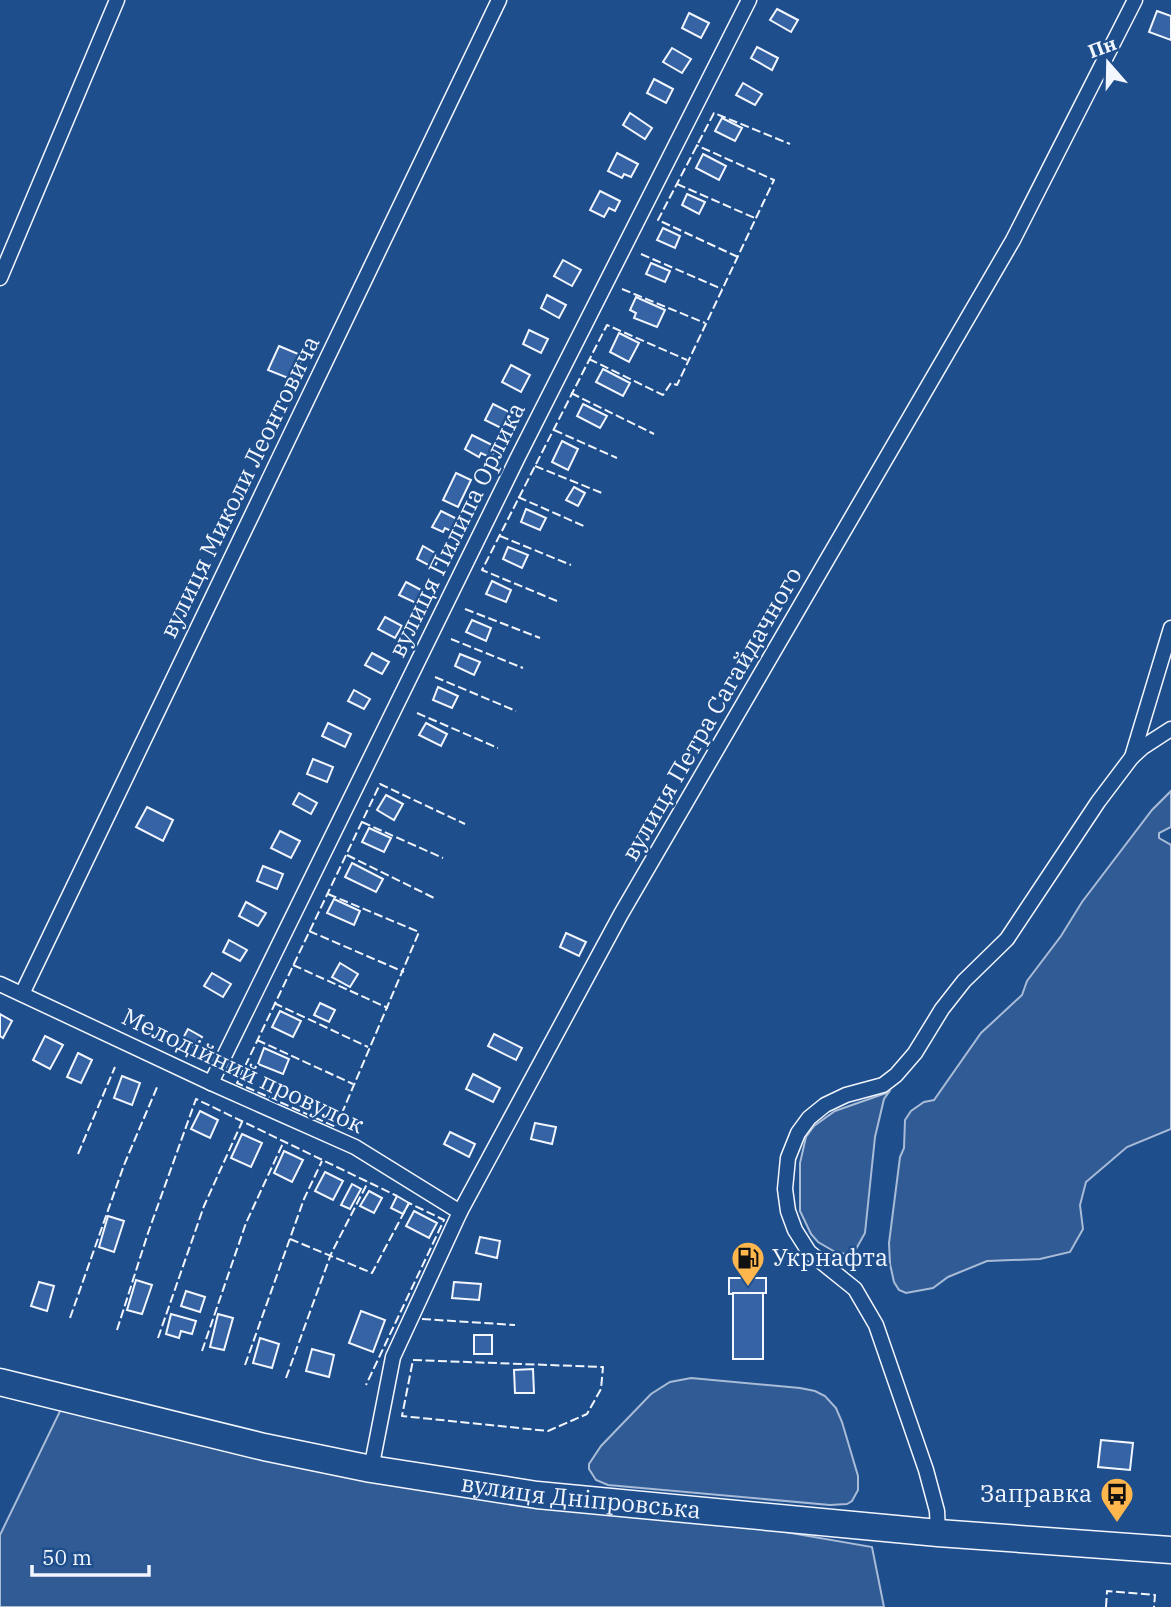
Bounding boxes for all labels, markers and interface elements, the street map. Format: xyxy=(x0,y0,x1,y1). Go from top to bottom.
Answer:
north arrow xyxy=(1073,28,1143,98)
text: Пн xyxy=(1085,31,1120,63)
street label: вулиця Миколи Леонтовича xyxy=(152,330,326,643)
street label: вулиця Пилипа Орлика xyxy=(380,397,532,662)
street label: вулиця Петра Сагайдачного xyxy=(614,561,809,866)
street label: Мелодійний провулок xyxy=(117,1000,370,1140)
fuel station icon: Укрнафта xyxy=(729,1239,767,1288)
place label: Укрнафта xyxy=(772,1241,888,1273)
street label: вулиця Дніпровська xyxy=(459,1466,702,1525)
bus stop icon: Заправка xyxy=(1098,1475,1136,1524)
place label: Заправка xyxy=(980,1477,1092,1509)
scale bar xyxy=(32,1534,149,1578)
text: 50 m xyxy=(42,1543,92,1571)

